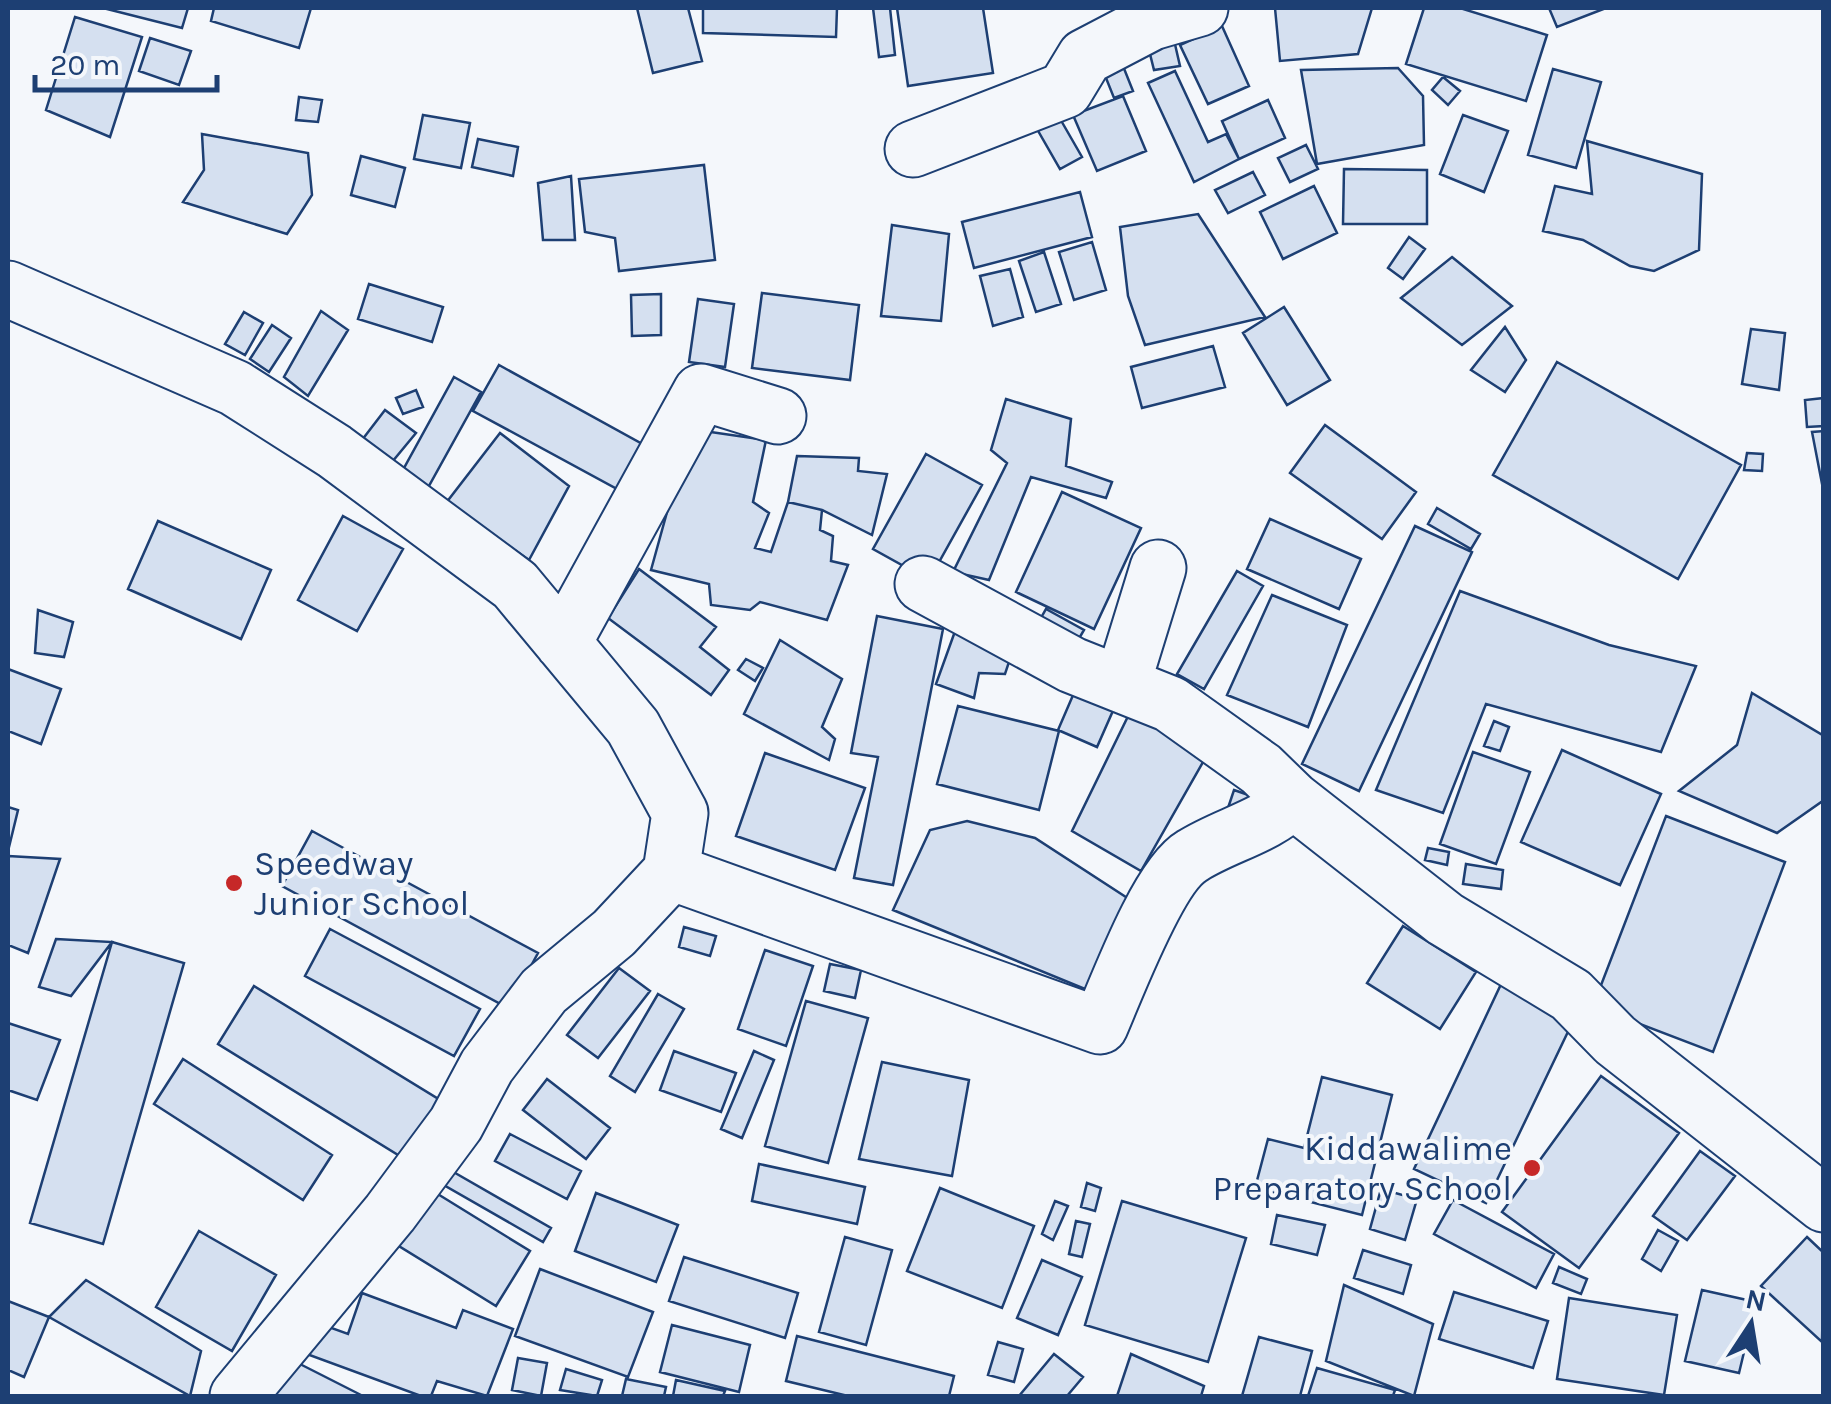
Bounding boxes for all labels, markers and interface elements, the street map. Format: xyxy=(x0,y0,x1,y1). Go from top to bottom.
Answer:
scale bar xyxy=(35,30,218,92)
text: 20 m xyxy=(50,47,120,83)
place label: Speedway Junior School xyxy=(254,843,469,924)
marker: Speedway Junior School xyxy=(223,872,245,894)
place label: Kiddawalime Preparatory School xyxy=(1212,1128,1512,1209)
marker: Kiddawalime Preparatory School xyxy=(1521,1157,1543,1179)
north arrow xyxy=(1701,1274,1801,1374)
text: N xyxy=(1743,1282,1769,1318)

